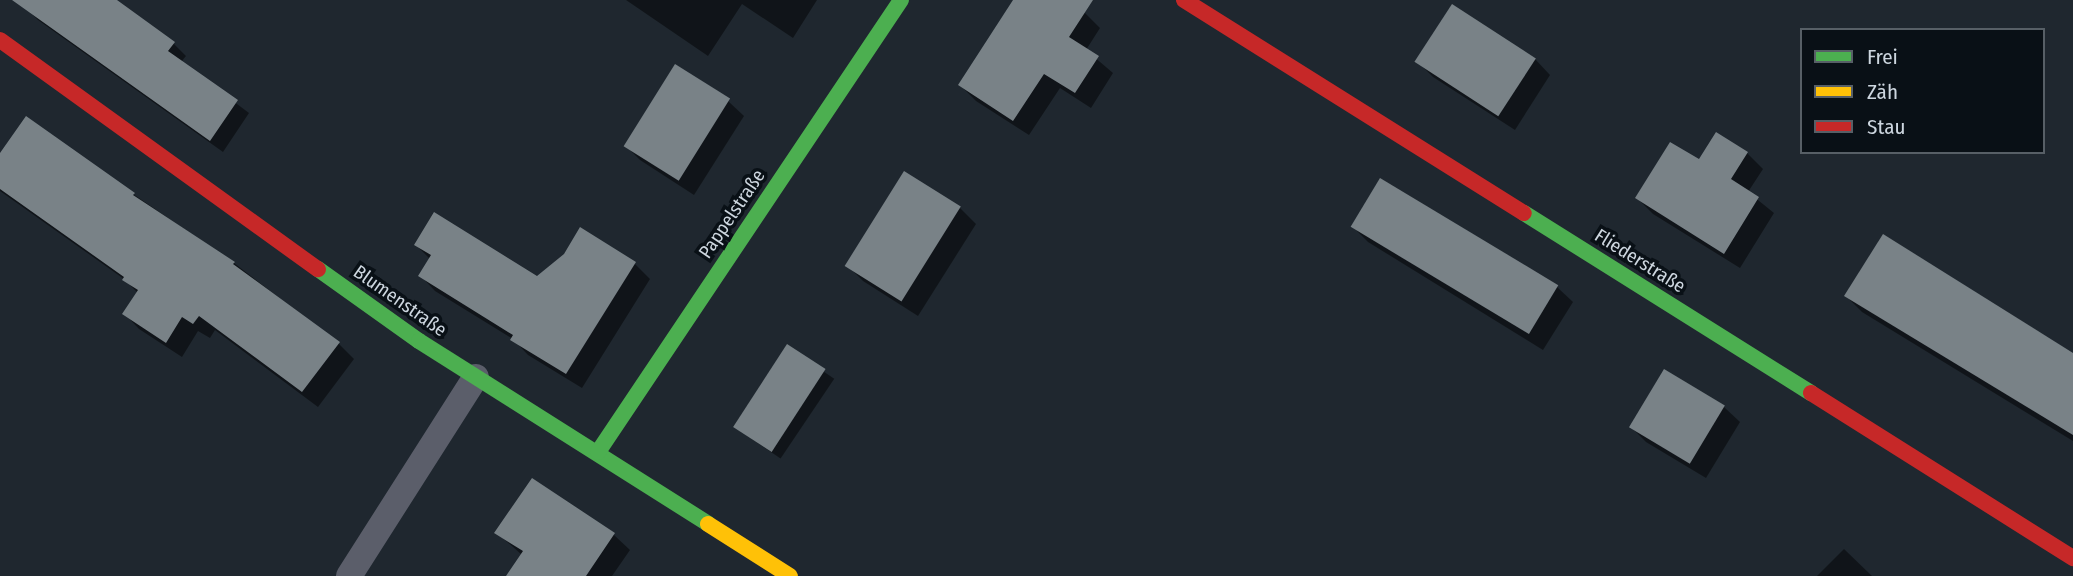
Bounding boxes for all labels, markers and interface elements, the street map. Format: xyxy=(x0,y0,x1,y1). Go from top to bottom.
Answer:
legend xyxy=(1800,28,2045,154)
text: Frei xyxy=(1867,44,1898,70)
text: Zäh xyxy=(1867,79,1898,105)
text: Stau xyxy=(1867,114,1905,140)
street label: Pappelstraße xyxy=(694,165,770,263)
street label: Fliederstraße xyxy=(1591,224,1689,298)
street label: Blumenstraße xyxy=(349,261,451,341)

